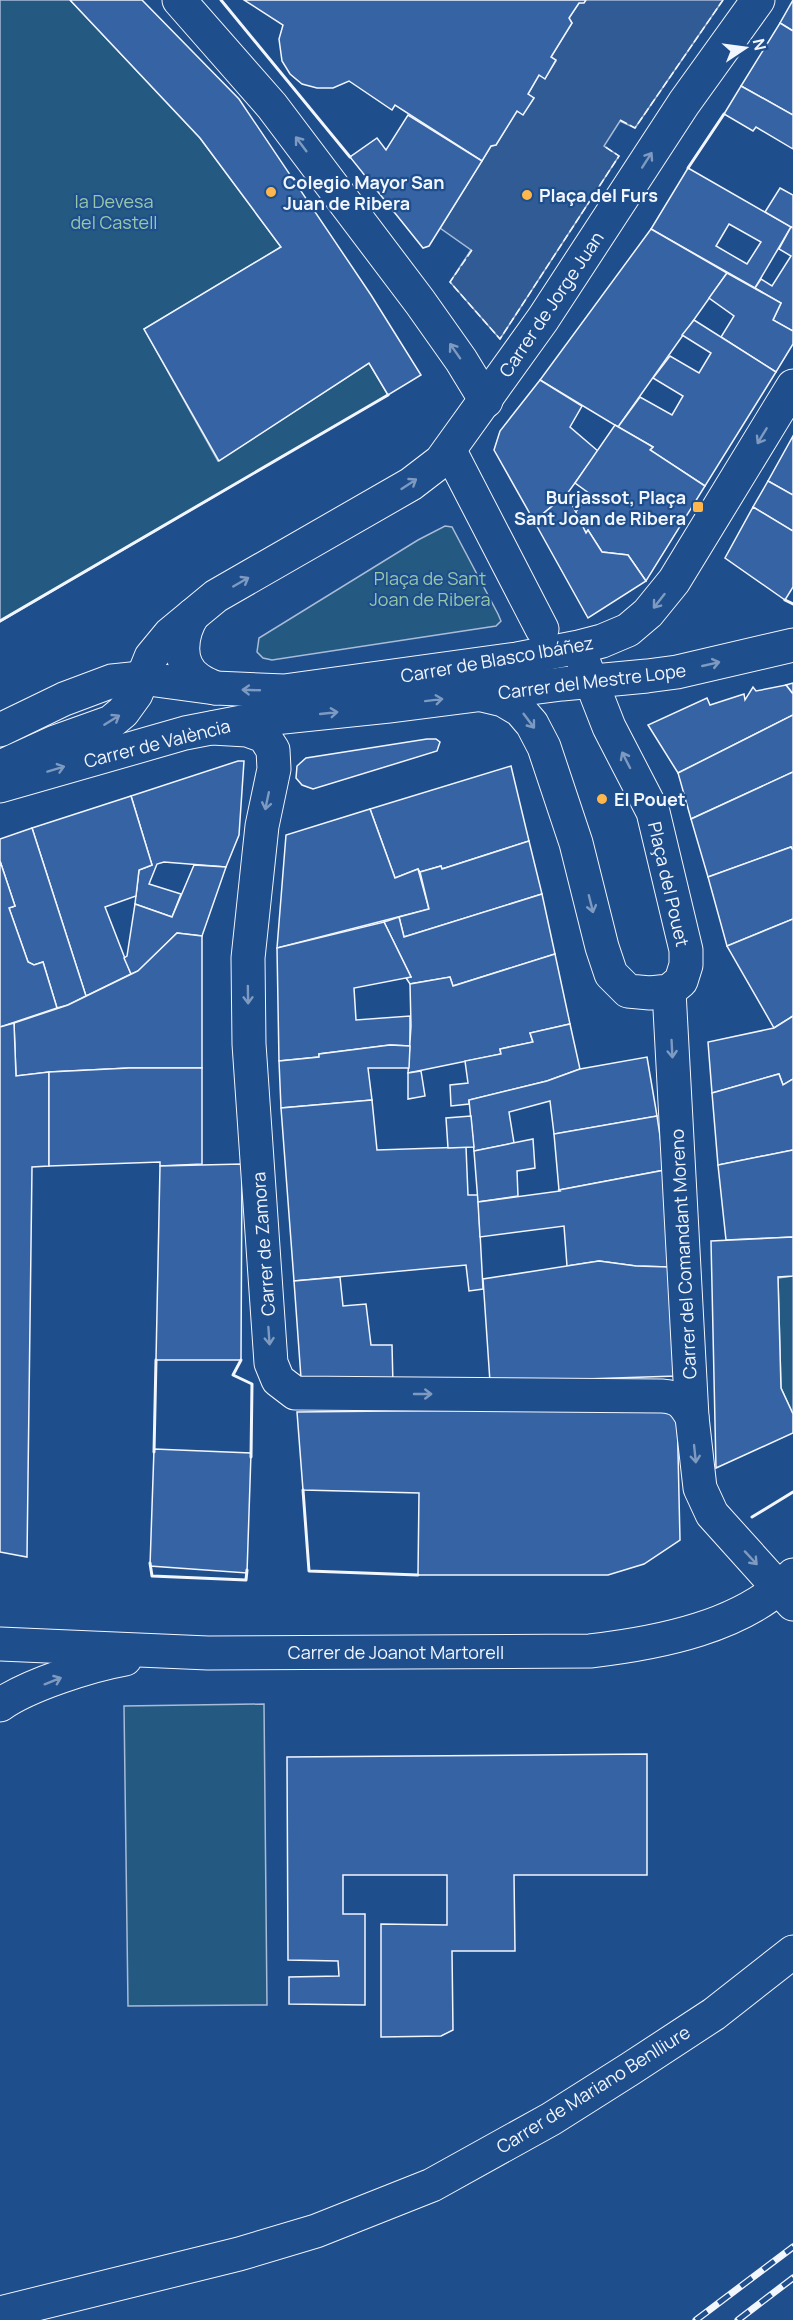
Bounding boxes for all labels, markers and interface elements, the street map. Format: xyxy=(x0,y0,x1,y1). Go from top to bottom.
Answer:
north arrow xyxy=(715,18,775,78)
text: N xyxy=(748,37,772,53)
one-way arrow xyxy=(295,136,308,152)
one-way arrow xyxy=(641,152,653,169)
place label: Colegio Mayor San Juan de Ribera xyxy=(283,170,444,215)
place label: Plaça del Furs xyxy=(539,183,658,207)
marker: Colegio Mayor San Juan de Ribera xyxy=(264,185,278,199)
marker: Plaça del Furs xyxy=(520,188,534,202)
park label: la Devesa del Castell xyxy=(70,189,158,234)
street label: Carrer de Jorge Juan xyxy=(493,227,609,381)
one-way arrow xyxy=(449,344,461,360)
one-way arrow xyxy=(756,427,768,444)
one-way arrow xyxy=(401,477,418,490)
place label: Burjassot, Plaça Sant Joan de Ribera xyxy=(514,485,686,530)
marker: Burjassot, Plaça Sant Joan de Ribera xyxy=(691,500,705,514)
park label: Plaça de Sant Joan de Ribera xyxy=(370,566,490,611)
one-way arrow xyxy=(232,576,249,588)
one-way arrow xyxy=(652,592,665,608)
street label: Carrer de Blasco Ibáñez xyxy=(399,630,595,688)
street label: Carrer del Mestre Lope xyxy=(497,658,687,704)
one-way arrow xyxy=(701,658,720,670)
one-way arrow xyxy=(242,685,261,696)
one-way arrow xyxy=(423,695,443,706)
one-way arrow xyxy=(318,707,338,718)
one-way arrow xyxy=(522,712,535,728)
street label: Carrer de València xyxy=(81,713,233,773)
one-way arrow xyxy=(103,714,120,727)
one-way arrow xyxy=(620,752,632,770)
one-way arrow xyxy=(46,763,65,774)
place label: El Pouet xyxy=(614,787,686,811)
one-way arrow xyxy=(261,791,272,810)
marker: El Pouet xyxy=(595,792,609,806)
street label: Plaça del Pouet xyxy=(643,819,695,949)
one-way arrow xyxy=(585,894,597,913)
one-way arrow xyxy=(243,984,254,1004)
one-way arrow xyxy=(666,1039,677,1059)
street label: Carrer del Comandant Moreno xyxy=(664,1128,702,1380)
street label: Carrer de Zamora xyxy=(246,1171,280,1317)
one-way arrow xyxy=(264,1326,275,1346)
one-way arrow xyxy=(413,1388,433,1400)
one-way arrow xyxy=(690,1443,701,1463)
one-way arrow xyxy=(743,1551,758,1566)
street label: Carrer de Joanot Martorell xyxy=(288,1640,504,1664)
one-way arrow xyxy=(43,1675,62,1686)
street label: Carrer de Mariano Benlliure xyxy=(492,2020,694,2158)

